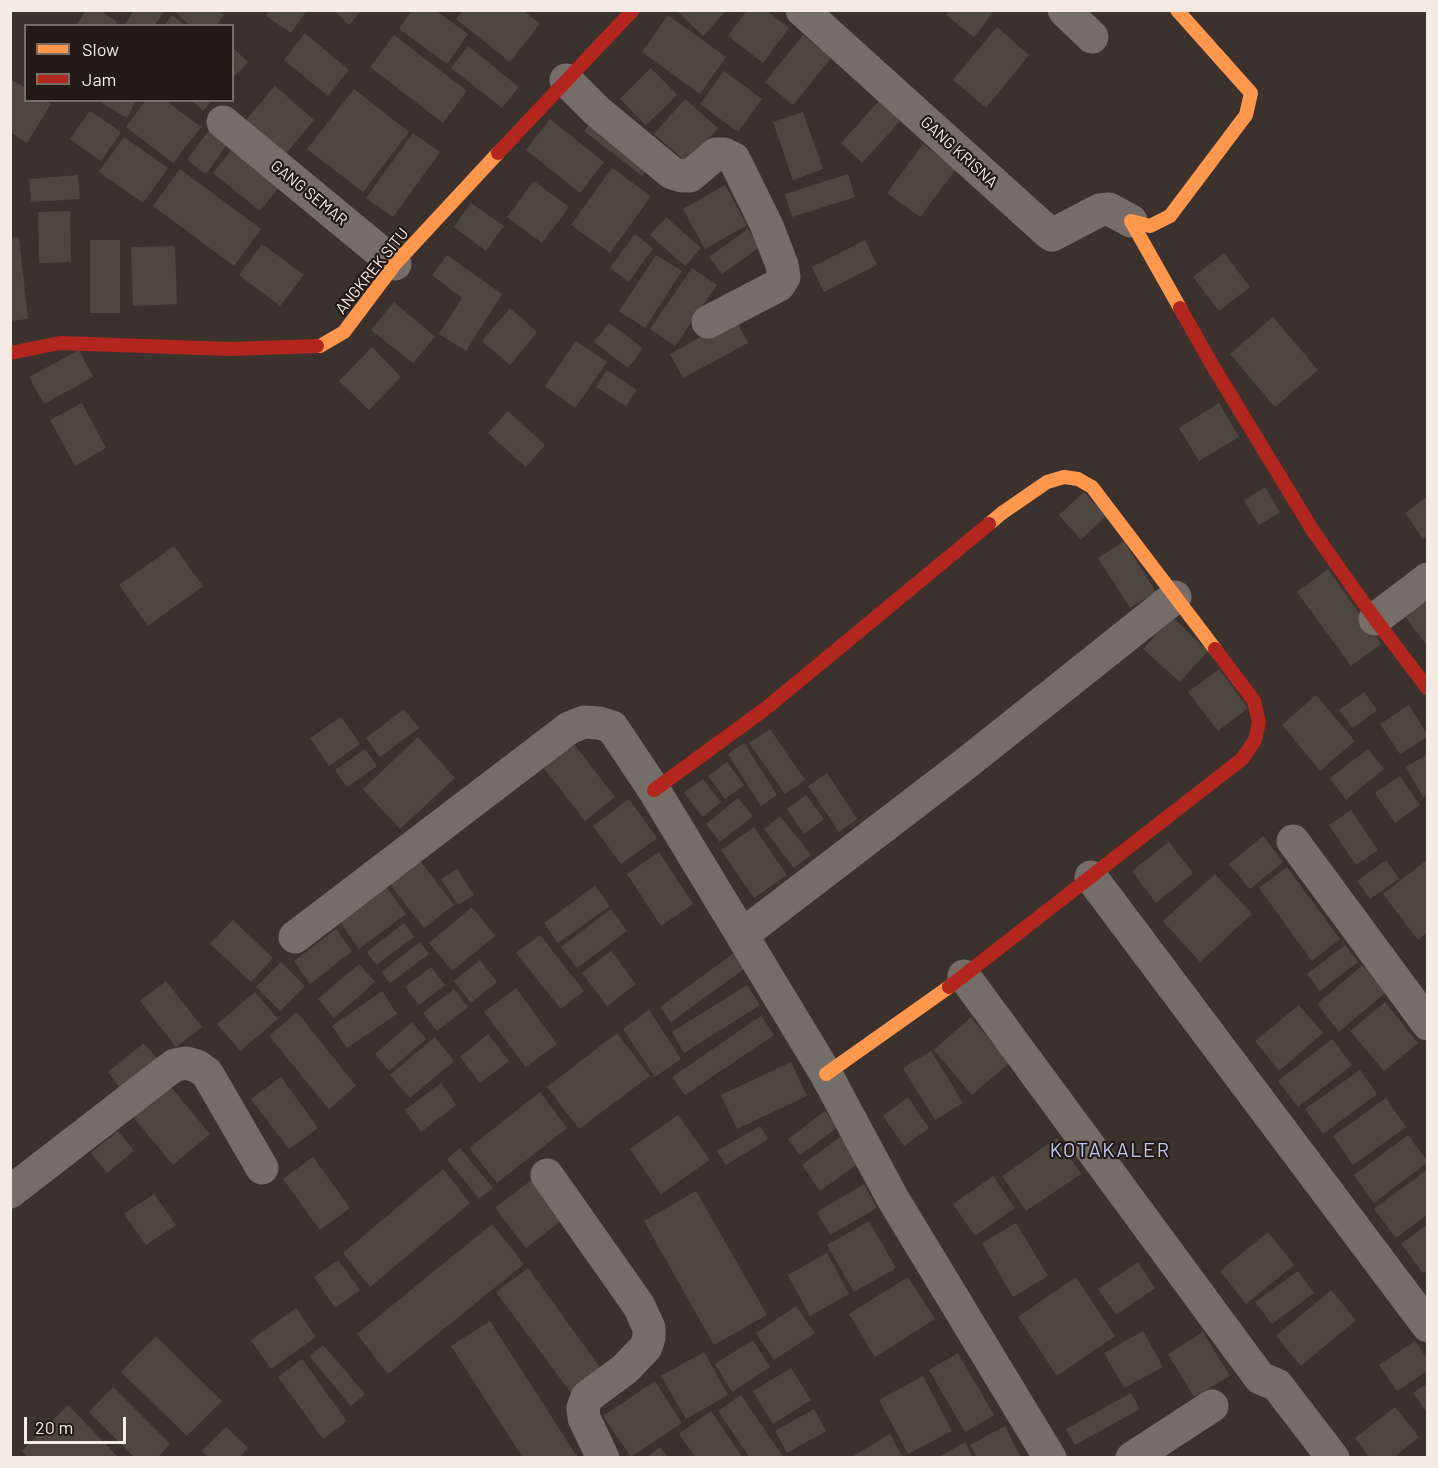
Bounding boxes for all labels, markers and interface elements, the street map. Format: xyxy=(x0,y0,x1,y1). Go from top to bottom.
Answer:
legend xyxy=(24,24,234,102)
text: Slow xyxy=(82,38,119,60)
text: Jam xyxy=(82,68,116,90)
street label: GANG KRISNA xyxy=(917,112,1001,192)
street label: GANG SEMAR xyxy=(267,156,351,230)
street label: ANGKREK SITU xyxy=(331,224,413,318)
district label: KOTAKALER xyxy=(1050,1138,1170,1162)
scale bar xyxy=(27,1405,129,1443)
text: 20 m xyxy=(35,1416,73,1438)

